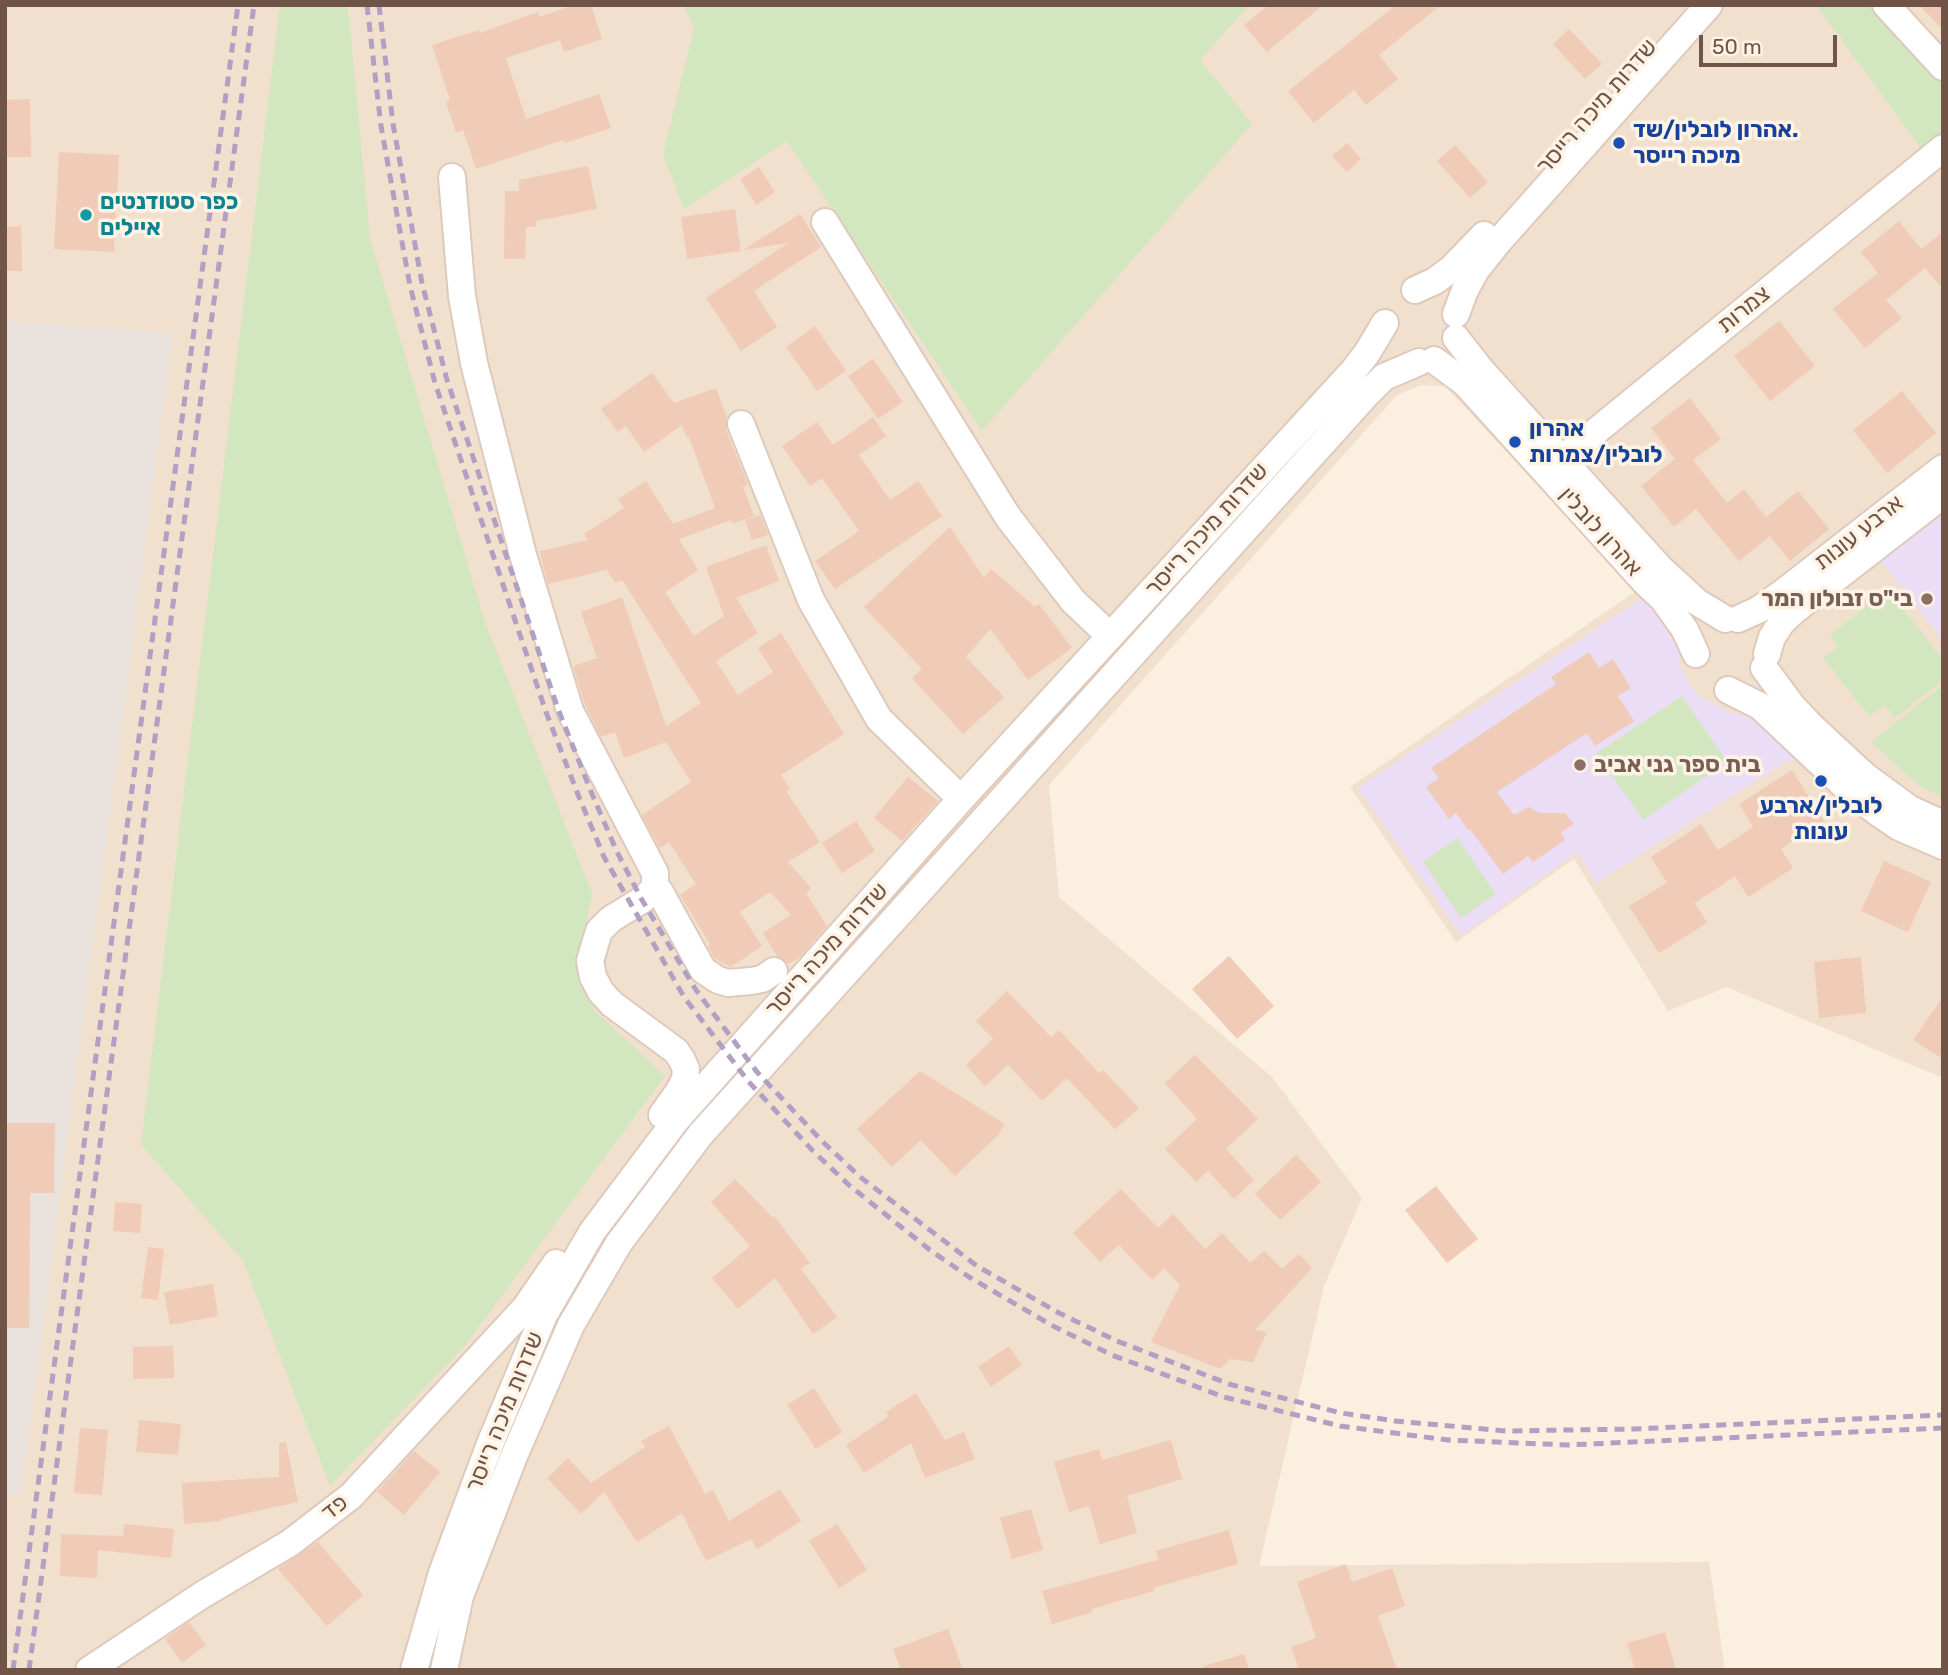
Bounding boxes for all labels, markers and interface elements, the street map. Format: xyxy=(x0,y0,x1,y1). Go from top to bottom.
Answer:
scale bar xyxy=(1703,21,1841,65)
street label: שדרות מיכה רייסר xyxy=(1531,34,1663,180)
text: 50 m xyxy=(1712,34,1762,59)
place label: אהרון לובלין/שד. מיכה רייסר xyxy=(1633,116,1799,170)
marker: אהרון לובלין/שד. מיכה רייסר xyxy=(1611,135,1627,151)
place label: כפר סטודנטים איילים xyxy=(100,188,238,242)
marker: כפר סטודנטים איילים xyxy=(78,207,94,223)
street label: צמרות xyxy=(1712,280,1776,340)
place label: אהרון לובלין/צמרות xyxy=(1529,415,1663,469)
marker: אהרון לובלין/צמרות xyxy=(1507,434,1523,450)
street label: שדרות מיכה רייסר xyxy=(1140,458,1274,602)
street label: אהרון לובלין xyxy=(1553,482,1647,582)
street label: ארבע עונות xyxy=(1809,490,1909,576)
place label: בי"ס זבולון המר xyxy=(1761,585,1913,613)
marker: בי"ס זבולון המר xyxy=(1919,591,1935,607)
place label: בית ספר גני אביב xyxy=(1594,751,1761,779)
marker: בית ספר גני אביב xyxy=(1572,757,1588,773)
marker: לובלין/ארבע עונות xyxy=(1813,773,1829,789)
place label: לובלין/ארבע עונות xyxy=(1759,792,1883,846)
street label: שדרות מיכה רייסר xyxy=(760,878,894,1022)
street label: שדרות מיכה רייסר xyxy=(460,1328,550,1496)
street label: פד xyxy=(316,1489,354,1527)

